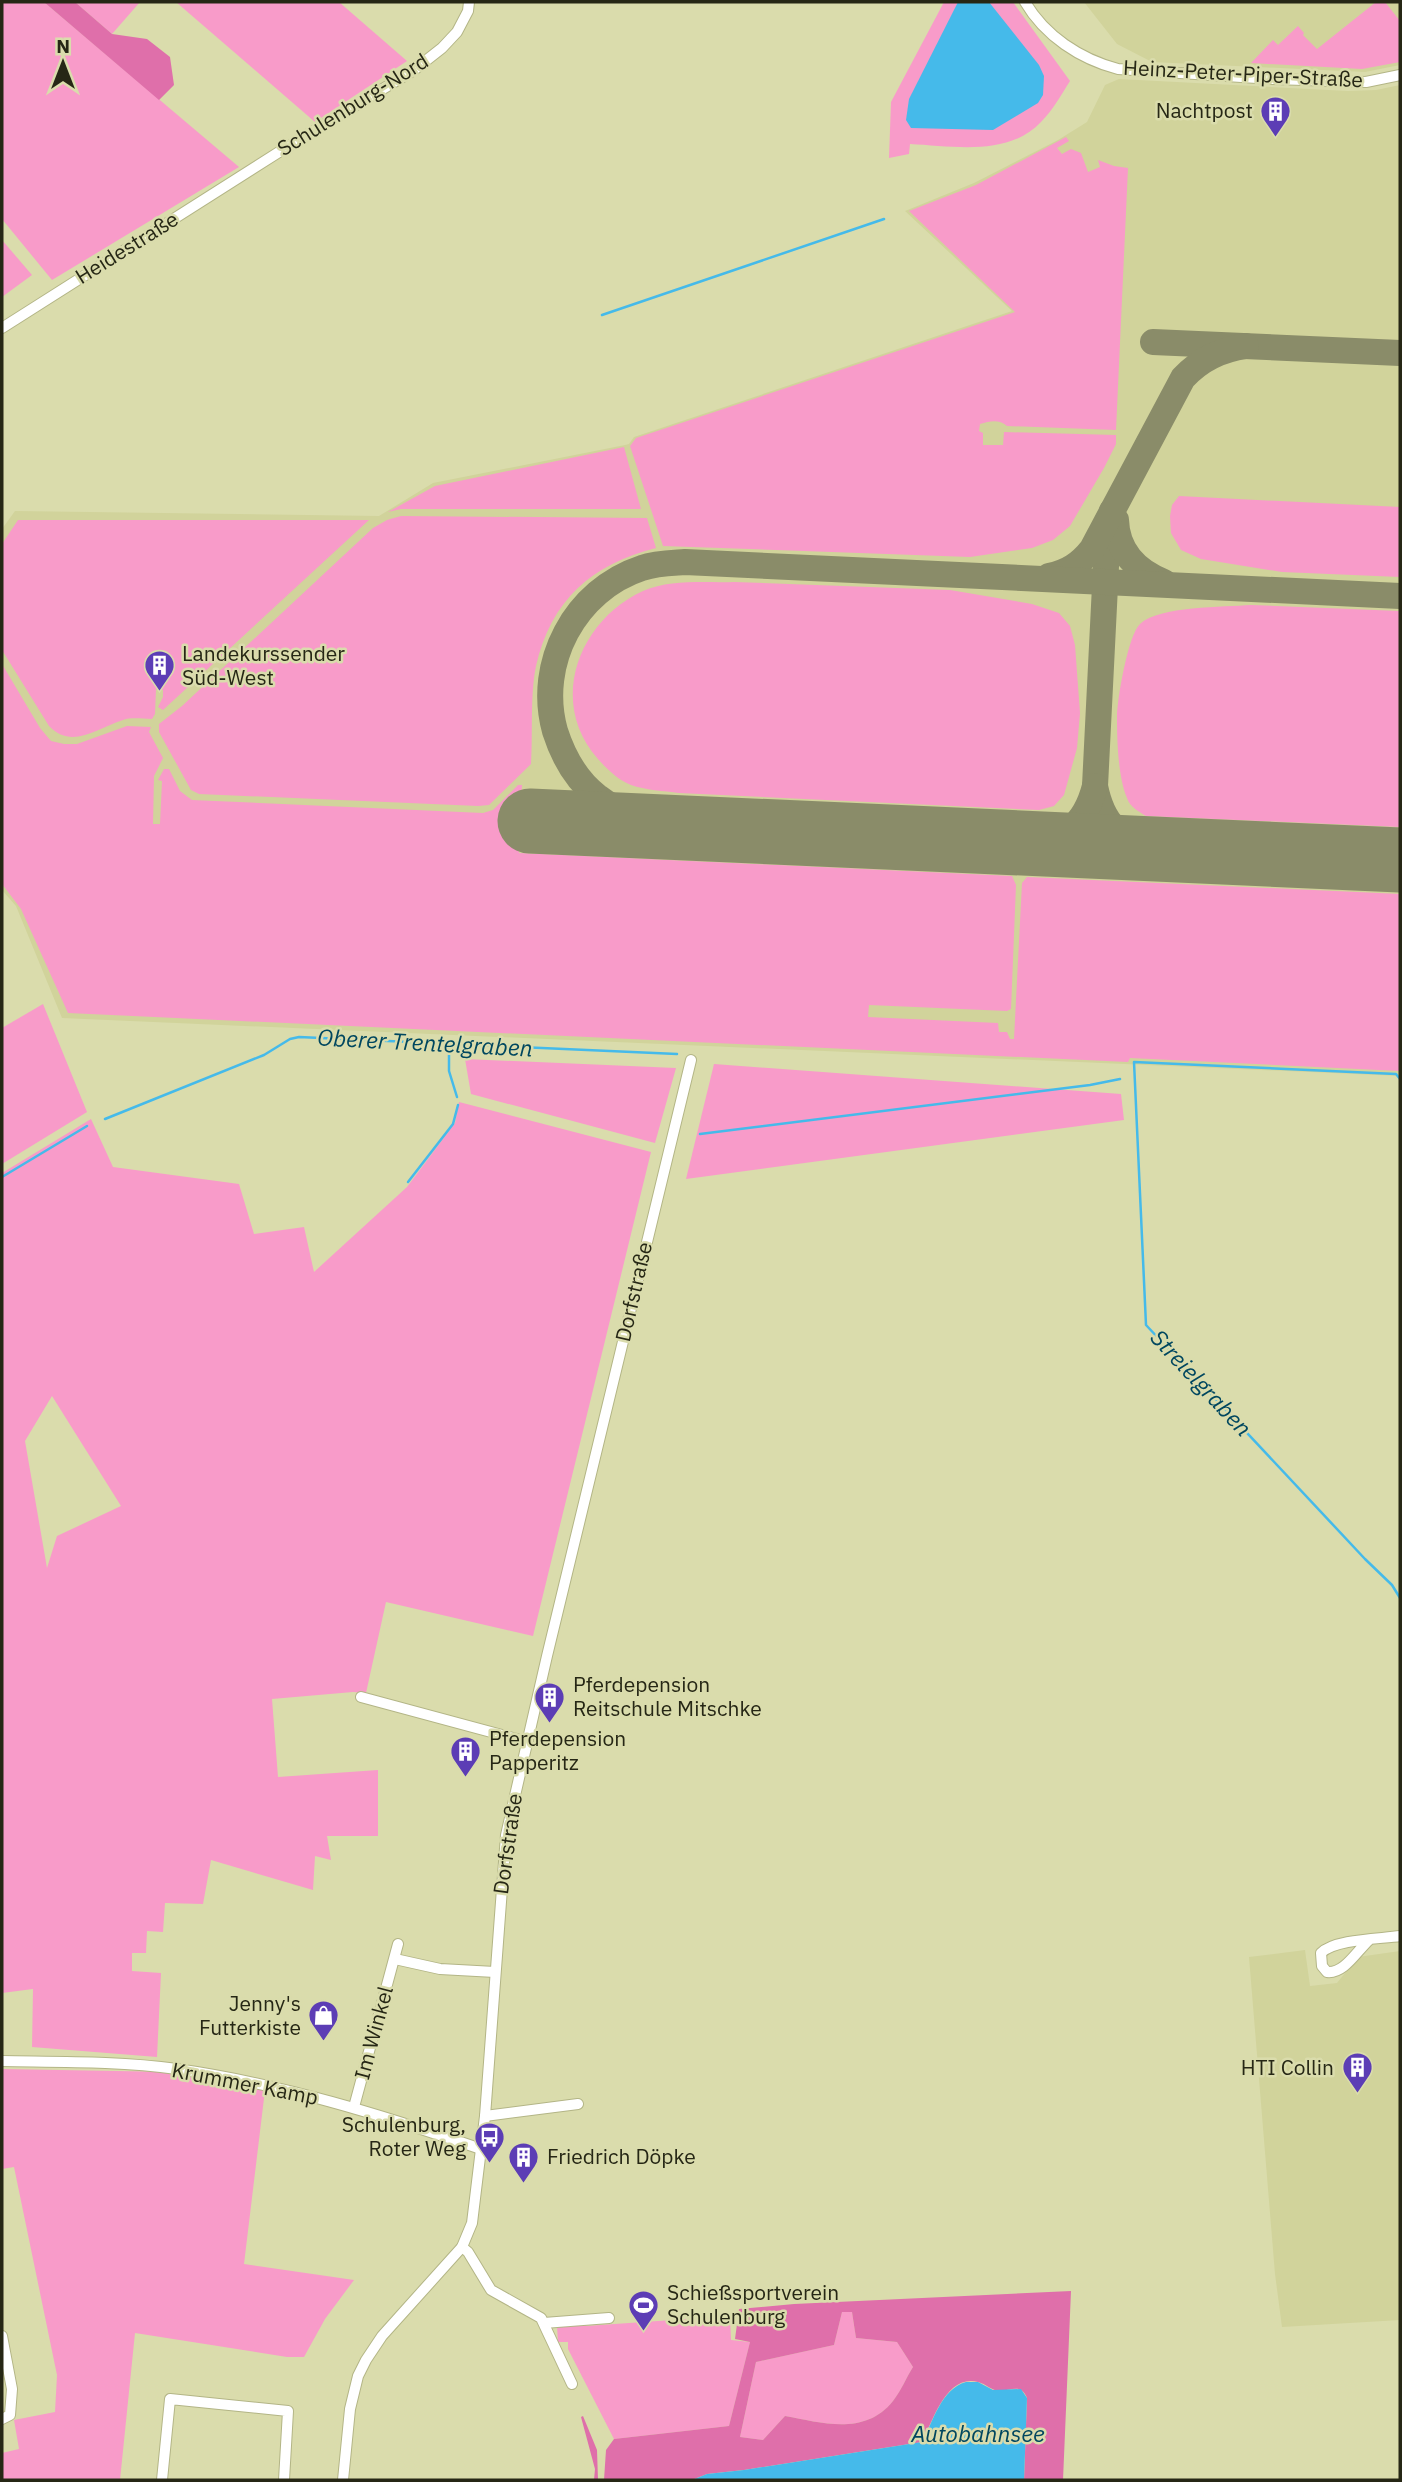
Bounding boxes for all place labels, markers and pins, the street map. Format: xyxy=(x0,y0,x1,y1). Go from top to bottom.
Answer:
building icon: Nachtpost xyxy=(1259,94,1293,138)
place label: Nachtpost xyxy=(1156,96,1253,124)
place label: Landekurssender Süd-West xyxy=(182,639,345,691)
building icon: Landekurssender Süd-West xyxy=(142,649,176,693)
place label: Pferdepension Reitschule Mitschke xyxy=(573,1670,762,1722)
building icon: Pferdepension Reitschule Mitschke xyxy=(533,1680,567,1724)
place label: Pferdepension Papperitz xyxy=(489,1724,626,1776)
building icon: Pferdepension Papperitz xyxy=(449,1734,483,1778)
place label: Jenny's Futterkiste xyxy=(199,1989,301,2041)
shop icon: Jenny's Futterkiste xyxy=(307,1999,341,2043)
building icon: HTI Collin xyxy=(1340,2051,1374,2095)
place label: HTI Collin xyxy=(1241,2053,1334,2081)
place label: Schulenburg, Roter Weg xyxy=(342,2110,466,2162)
bus stop icon: Schulenburg, Roter Weg xyxy=(472,2120,506,2164)
building icon: Friedrich Döpke xyxy=(507,2140,541,2184)
place label: Friedrich Döpke xyxy=(547,2142,696,2170)
place label: Schießsportverein Schulenburg xyxy=(667,2278,839,2330)
sports icon: Schießsportverein Schulenburg xyxy=(627,2288,661,2332)

